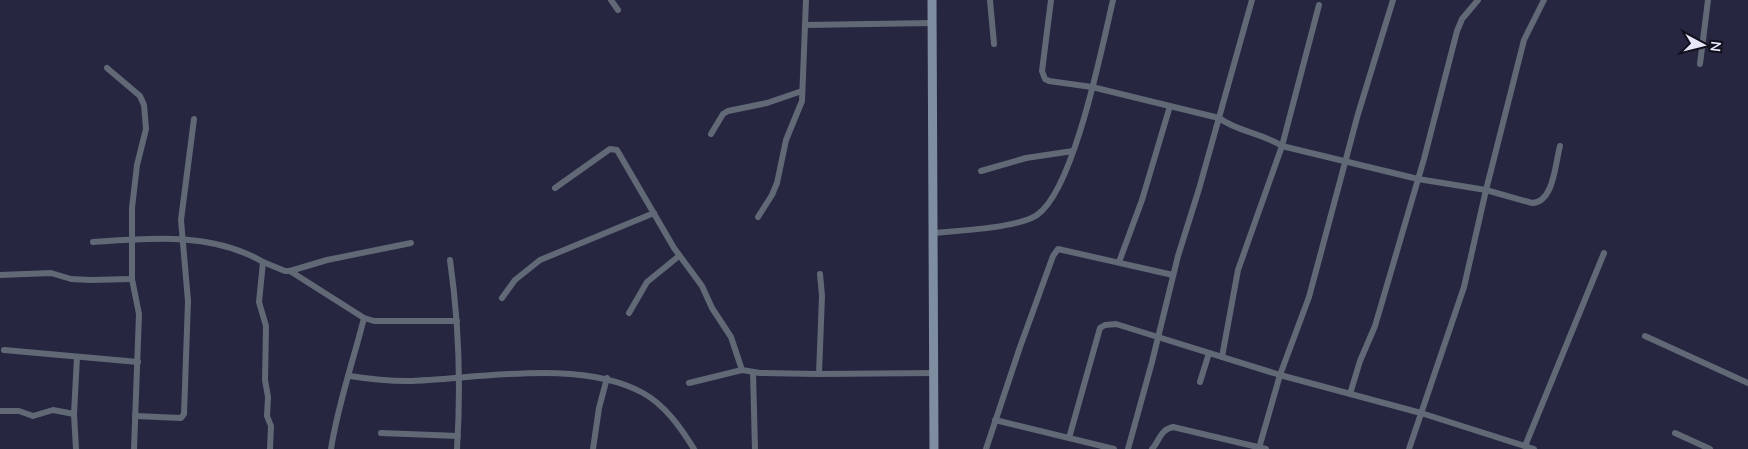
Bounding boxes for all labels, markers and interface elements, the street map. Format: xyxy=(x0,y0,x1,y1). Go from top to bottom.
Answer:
north arrow xyxy=(1678,20,1728,70)
text: N xyxy=(1705,40,1725,53)

